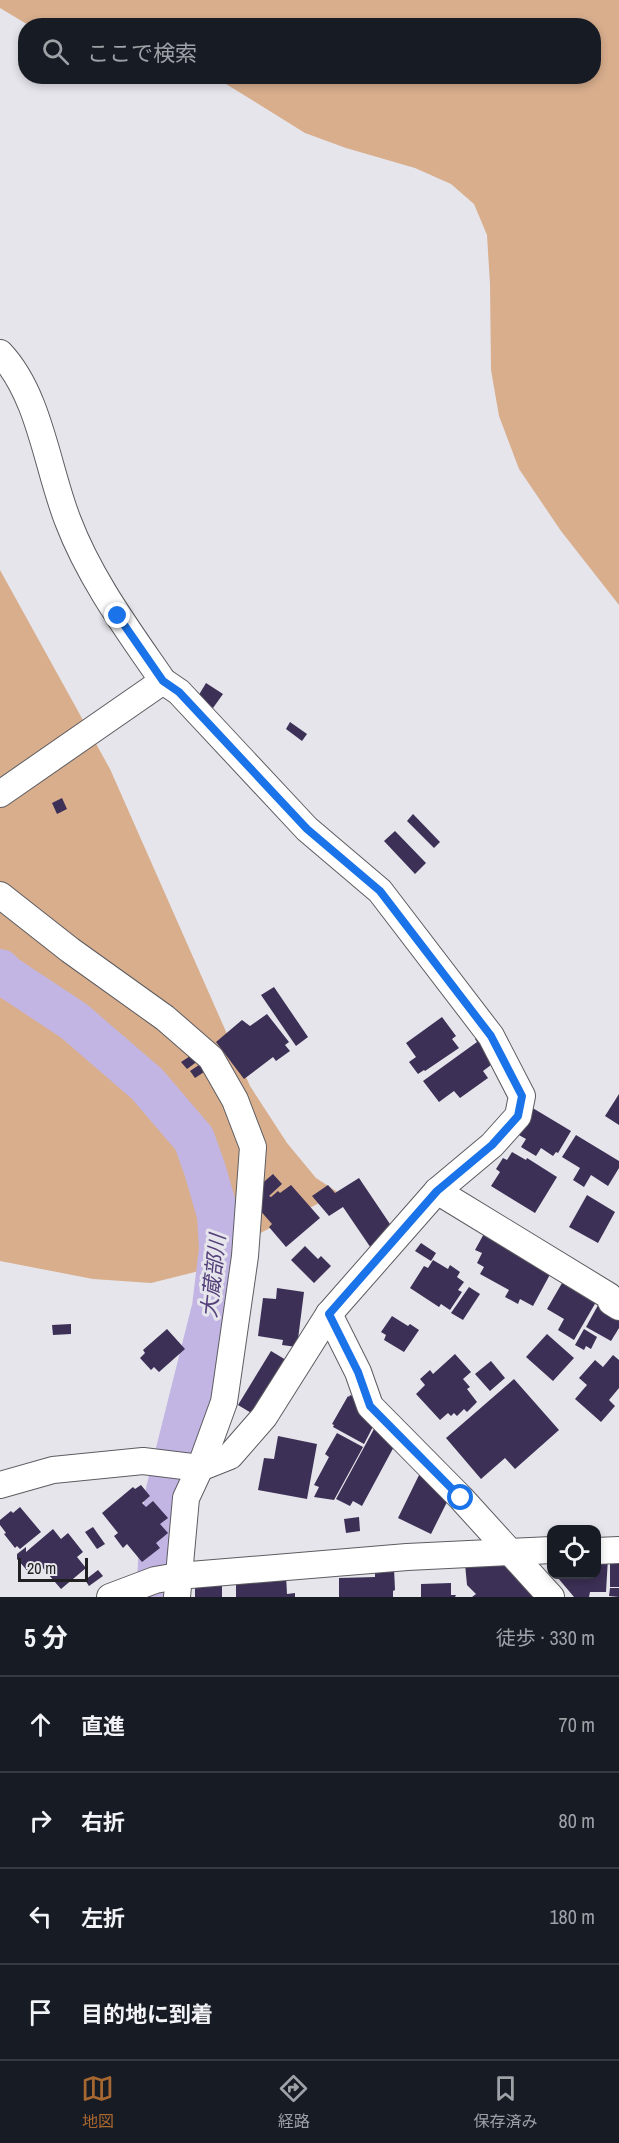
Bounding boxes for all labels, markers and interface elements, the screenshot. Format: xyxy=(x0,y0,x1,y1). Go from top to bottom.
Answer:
search box xyxy=(18,18,601,84)
icon: search xyxy=(39,35,72,68)
text: ここで検索 xyxy=(87,38,197,68)
route end xyxy=(104,602,130,628)
water label: 大蔵部川 xyxy=(194,1231,232,1319)
route start xyxy=(447,1484,473,1510)
map controls xyxy=(547,1525,601,1579)
button: locate xyxy=(547,1525,601,1579)
scale bar xyxy=(18,1555,88,1582)
text: 20 m xyxy=(27,1557,56,1579)
text: 5 分 xyxy=(24,1620,68,1655)
text: 徒歩 · 330 m xyxy=(496,1624,595,1651)
icon: ahead xyxy=(24,1708,57,1741)
text: 直進 xyxy=(81,1711,125,1741)
text: 70 m xyxy=(559,1711,595,1738)
icon: right xyxy=(24,1804,57,1837)
text: 右折 xyxy=(81,1807,125,1837)
text: 80 m xyxy=(559,1807,595,1834)
icon: left xyxy=(24,1900,57,1933)
text: 左折 xyxy=(81,1903,125,1933)
text: 180 m xyxy=(549,1903,595,1930)
icon: arrive xyxy=(24,1996,57,2029)
text: 目的地に到着 xyxy=(81,1999,213,2029)
tab: 地図 xyxy=(81,2072,114,2132)
tab: 経路 xyxy=(277,2072,310,2132)
tab: 保存済み xyxy=(473,2072,537,2132)

